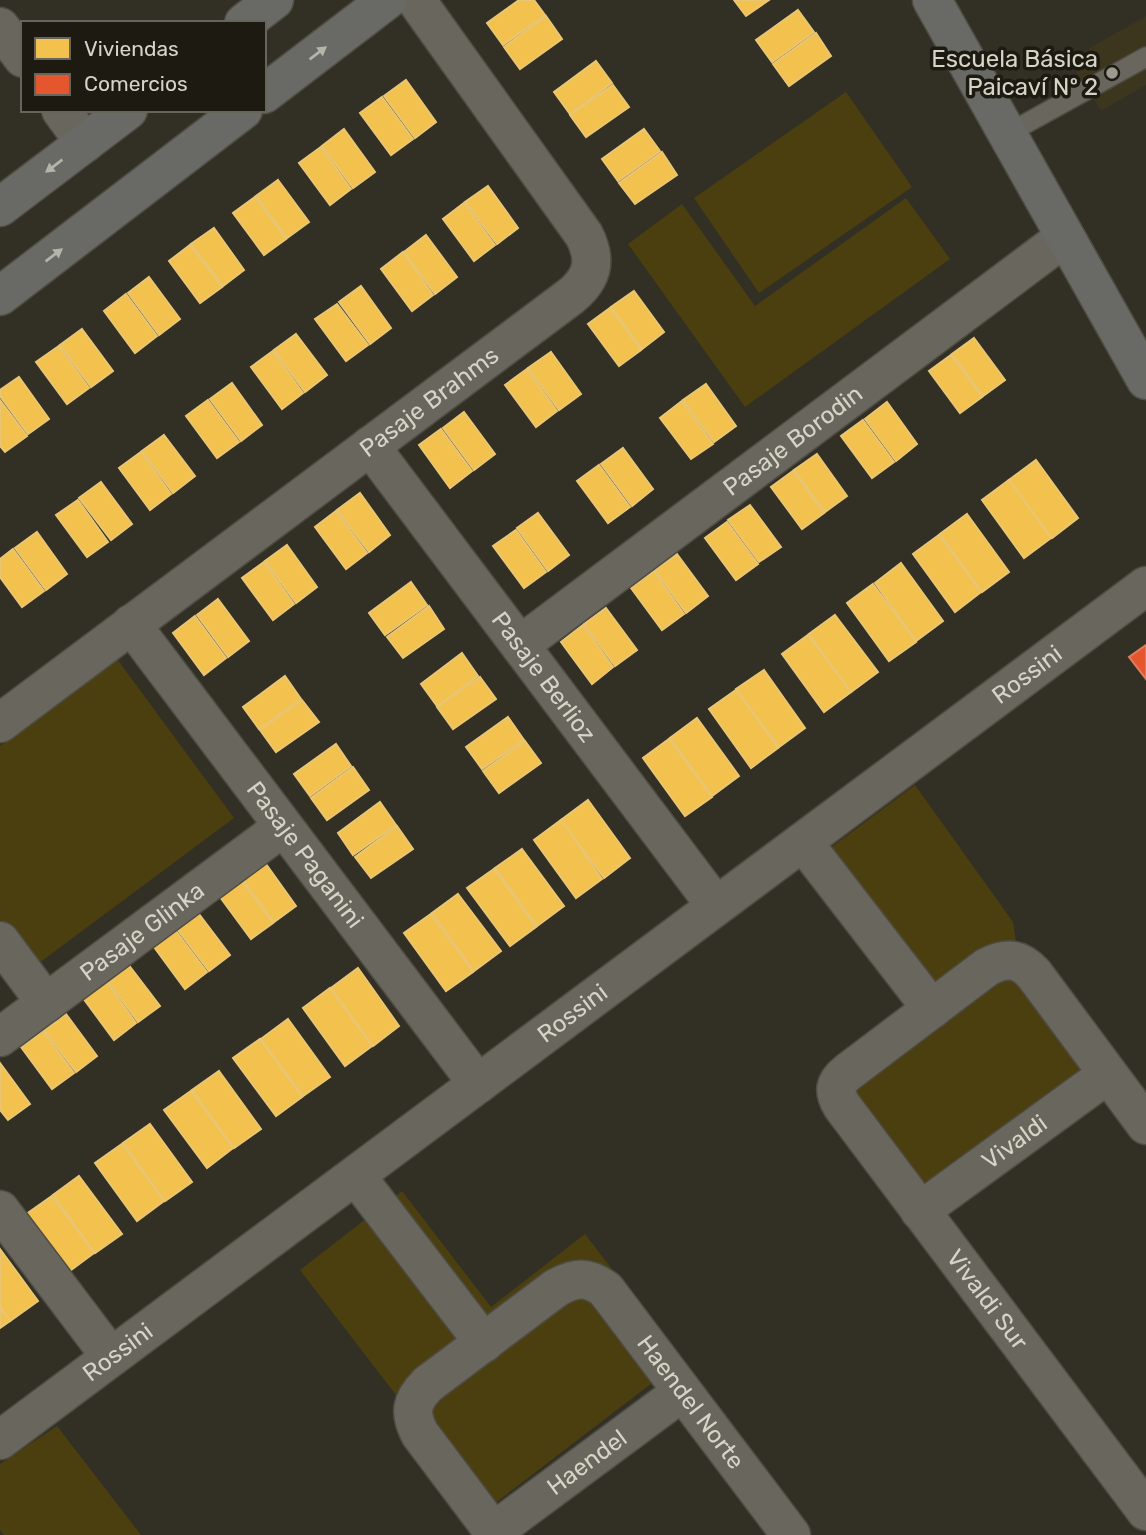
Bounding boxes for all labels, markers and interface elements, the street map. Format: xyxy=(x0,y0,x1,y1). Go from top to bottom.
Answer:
legend xyxy=(21,21,266,112)
text: Viviendas xyxy=(84,36,179,61)
one-way arrow xyxy=(309,45,327,60)
place label: Escuela Básica Paicaví Nº 2 xyxy=(931,45,1098,101)
marker: Escuela Básica Paicaví Nº 2 xyxy=(1104,65,1120,81)
text: Comercios xyxy=(84,71,188,96)
one-way arrow xyxy=(45,159,63,173)
one-way arrow xyxy=(45,248,63,262)
street label: Pasaje Brahms xyxy=(354,341,504,463)
street label: Pasaje Borodin xyxy=(718,379,868,502)
street label: Pasaje Berlioz xyxy=(486,606,602,748)
street label: Rossini xyxy=(987,639,1068,710)
street label: Pasaje Paganini xyxy=(241,776,369,934)
street label: Pasaje Glinka xyxy=(75,876,210,987)
street label: Rossini xyxy=(532,978,613,1048)
street label: Vivaldi xyxy=(977,1109,1052,1175)
street label: Vivaldi Sur xyxy=(941,1244,1034,1355)
street label: Rossini xyxy=(77,1317,158,1387)
street label: Haendel Norte xyxy=(631,1330,750,1475)
street label: Haendel xyxy=(542,1424,632,1501)

